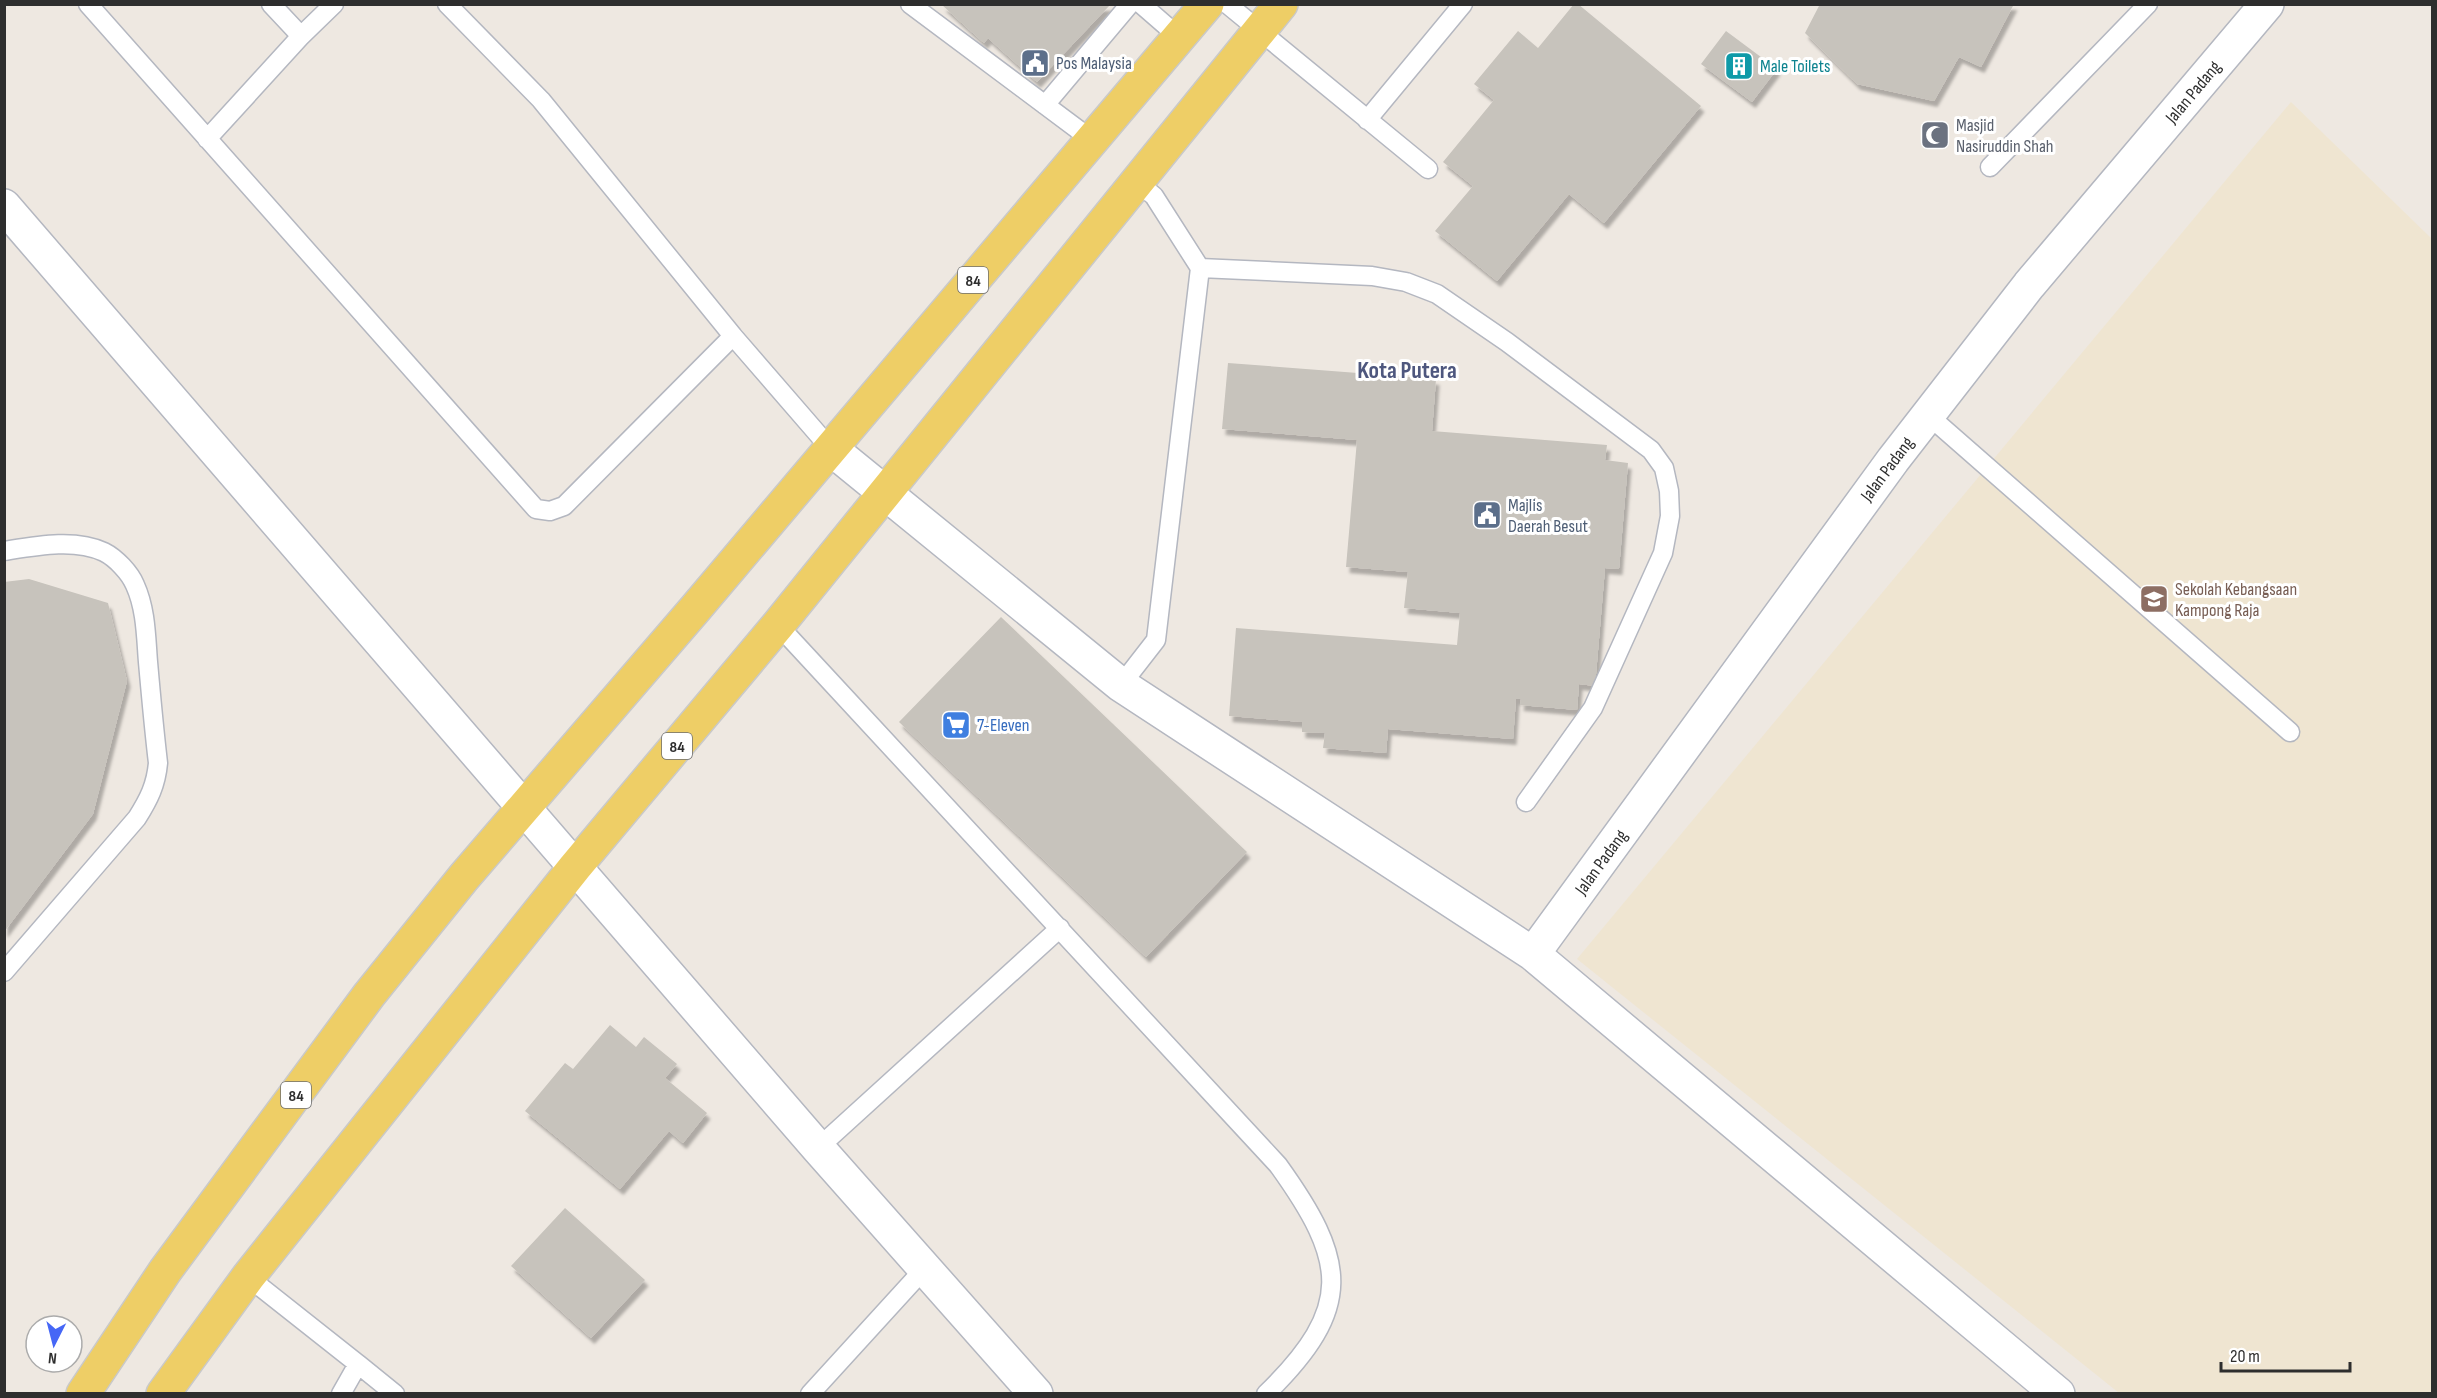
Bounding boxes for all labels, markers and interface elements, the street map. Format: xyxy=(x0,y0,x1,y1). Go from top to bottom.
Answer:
public building icon: Pos Malaysia xyxy=(1019,47,1051,79)
building icon: Male Toilets xyxy=(1723,50,1755,82)
place label: Pos Malaysia xyxy=(1056,53,1132,74)
place label: Male Toilets xyxy=(1760,56,1830,77)
street label: Jalan Padang xyxy=(2161,57,2226,129)
place label: Masjid Nasiruddin Shah xyxy=(1956,115,2054,157)
mosque icon: Masjid Nasiruddin Shah xyxy=(1919,119,1951,151)
road number: 84 xyxy=(958,267,988,293)
district label: Kota Putera xyxy=(1357,356,1457,385)
street label: Jalan Padang xyxy=(1856,433,1918,506)
place label: Majlis Daerah Besut xyxy=(1508,495,1589,537)
public building icon: Majlis Daerah Besut xyxy=(1471,499,1503,531)
place label: Sekolah Kebangsaan Kampong Raja xyxy=(2175,579,2297,621)
school or university icon: Sekolah Kebangsaan Kampong Raja xyxy=(2138,583,2170,615)
supermarket icon: 7-Eleven xyxy=(940,709,972,741)
place label: 7-Eleven xyxy=(977,715,1030,736)
road number: 84 xyxy=(662,733,692,759)
street label: Jalan Padang xyxy=(1570,826,1632,900)
road number: 84 xyxy=(281,1082,311,1108)
north arrow xyxy=(24,1314,84,1374)
scale bar xyxy=(2221,1335,2350,1373)
text: 20 m xyxy=(2230,1346,2260,1367)
text: N xyxy=(47,1348,58,1367)

